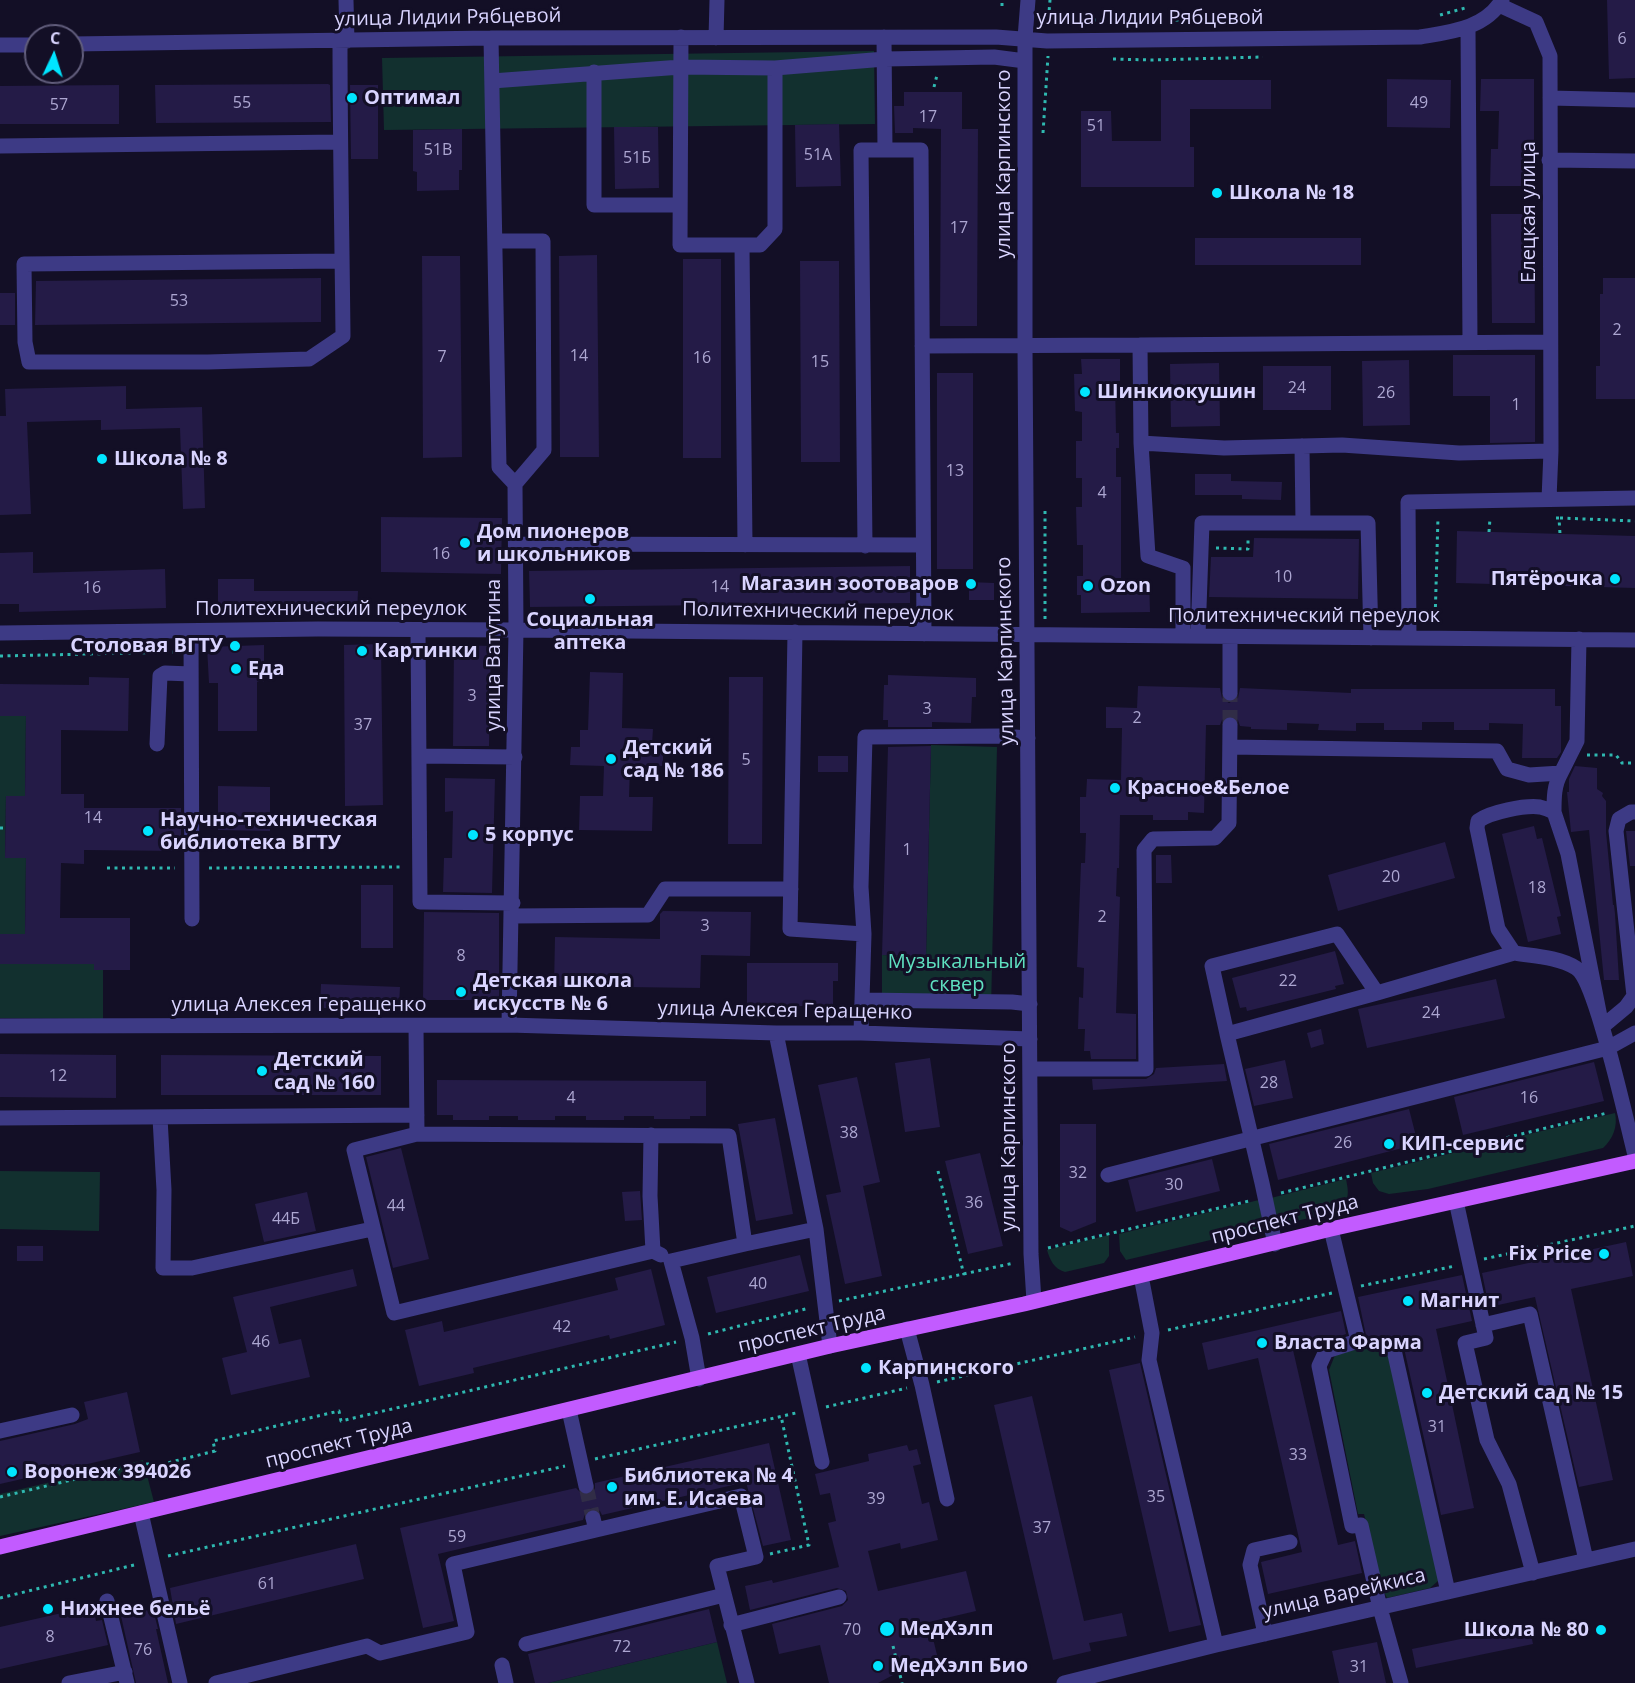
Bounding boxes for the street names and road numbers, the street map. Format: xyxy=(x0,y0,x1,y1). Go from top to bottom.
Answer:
street label: улица Лидии Рябцевой xyxy=(334,4,562,32)
street label: улица Лидии Рябцевой xyxy=(1037,6,1263,30)
street label: улица Карпинского xyxy=(992,70,1016,258)
street label: Елецкая улица xyxy=(1517,141,1541,283)
street label: улица Карпинского xyxy=(992,556,1020,746)
street label: улица Ватутина xyxy=(482,579,506,731)
street label: Политехнический переулок xyxy=(195,597,467,621)
street label: Политехнический переулок xyxy=(682,598,954,626)
street label: Политехнический переулок xyxy=(1168,604,1440,628)
street label: улица Алексея Геращенко xyxy=(172,993,426,1017)
street label: улица Алексея Геращенко xyxy=(657,997,913,1025)
street label: улица Карпинского xyxy=(997,1043,1021,1231)
street label: проспект Труда xyxy=(1209,1190,1361,1250)
street label: проспект Труда xyxy=(736,1301,888,1359)
street label: проспект Труда xyxy=(263,1414,415,1474)
street label: улица Варейкиса xyxy=(1260,1564,1428,1624)

